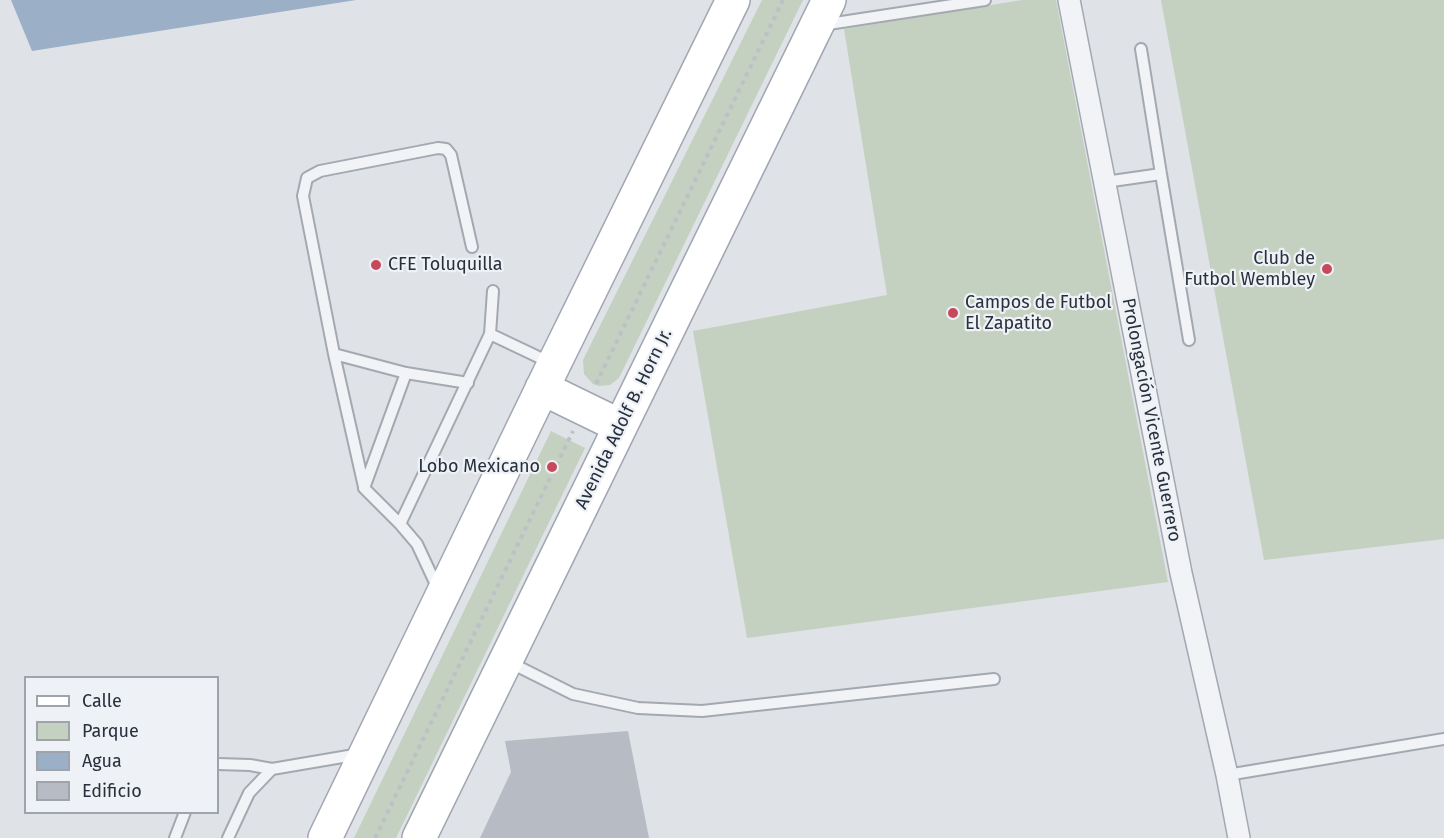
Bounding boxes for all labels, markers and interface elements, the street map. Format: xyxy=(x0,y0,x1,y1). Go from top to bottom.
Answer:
place label: Club de Futbol Wembley xyxy=(1184,248,1315,290)
place label: CFE Toluquilla xyxy=(388,254,502,276)
marker: CFE Toluquilla xyxy=(369,258,383,272)
marker: Club de Futbol Wembley xyxy=(1320,262,1334,276)
place label: Campos de Futbol El Zapatito xyxy=(965,292,1111,334)
street label: Prolongación Vicente Guerrero xyxy=(1117,296,1185,544)
marker: Campos de Futbol El Zapatito xyxy=(946,306,960,320)
street label: Avenida Adolf B. Horn Jr. xyxy=(571,325,677,513)
place label: Lobo Mexicano xyxy=(418,456,540,478)
marker: Lobo Mexicano xyxy=(545,460,559,474)
legend xyxy=(24,676,219,814)
text: Calle xyxy=(82,690,122,712)
text: Parque xyxy=(82,720,139,742)
text: Agua xyxy=(82,750,122,772)
text: Edificio xyxy=(82,780,142,802)

